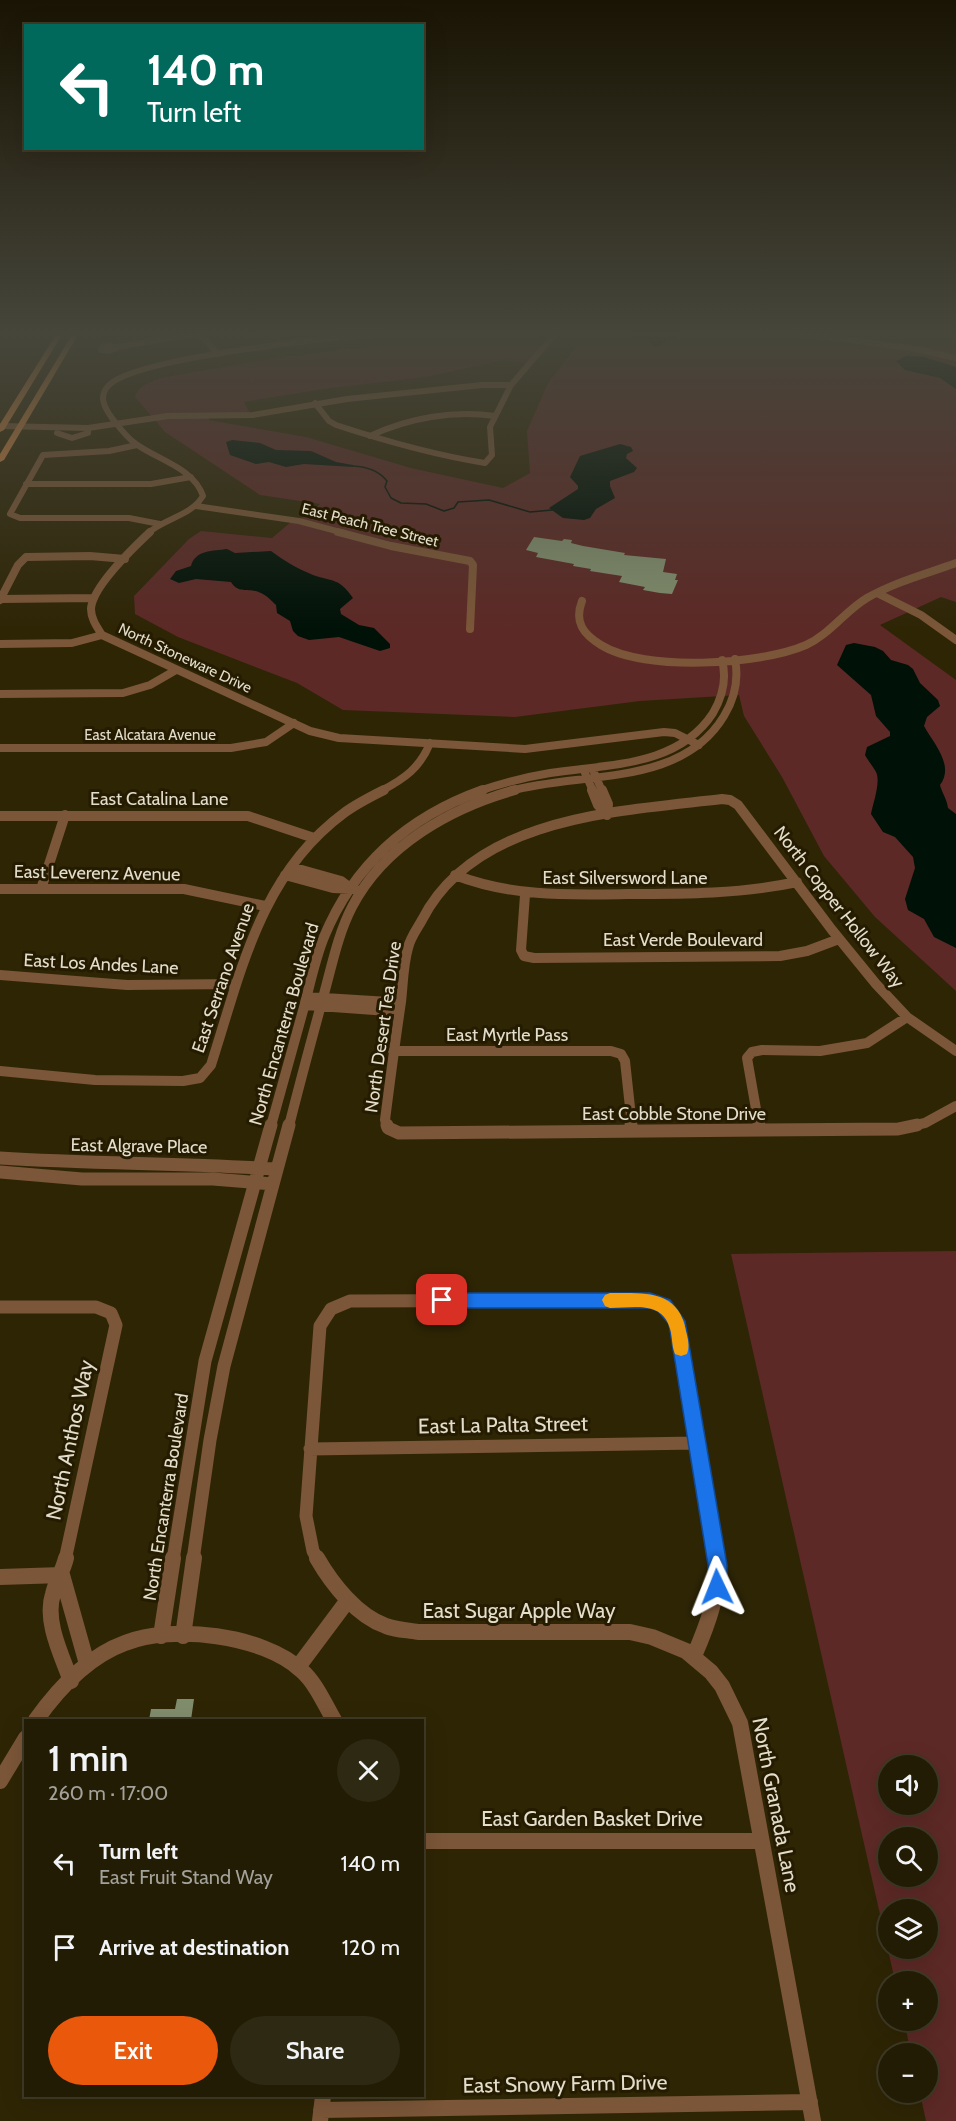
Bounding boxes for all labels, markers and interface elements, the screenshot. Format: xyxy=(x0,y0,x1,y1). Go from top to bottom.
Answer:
text: 140 m xyxy=(147,44,264,96)
icon: left xyxy=(48,48,126,126)
text: Turn left xyxy=(147,96,241,129)
street label: East Peach Tree Street xyxy=(300,499,440,551)
street label: North Stoneware Drive xyxy=(115,619,255,697)
street label: East Alcatara Avenue xyxy=(84,726,216,744)
street label: East Catalina Lane xyxy=(90,788,228,810)
street label: North Copper Hollow Way xyxy=(769,822,909,992)
street label: East Leverenz Avenue xyxy=(14,861,180,885)
street label: East Silversword Lane xyxy=(543,867,707,889)
street label: East Serrano Avenue xyxy=(187,900,259,1056)
street label: North Encanterra Boulevard xyxy=(245,920,323,1128)
street label: East Verde Boulevard xyxy=(603,929,763,951)
street label: North Desert Tea Drive xyxy=(360,940,406,1114)
street label: East Los Andes Lane xyxy=(23,949,179,979)
street label: East Myrtle Pass xyxy=(446,1024,568,1046)
street label: East Cobble Stone Drive xyxy=(582,1103,766,1125)
street label: East Algrave Place xyxy=(71,1134,207,1158)
pin xyxy=(416,1274,467,1325)
icon: arrive xyxy=(425,1283,458,1316)
street label: North Anthos Way xyxy=(40,1357,99,1522)
street label: North Encanterra Boulevard xyxy=(139,1392,193,1602)
street label: East La Palta Street xyxy=(418,1411,588,1438)
position arrow xyxy=(685,1555,749,1619)
street label: East Sugar Apple Way xyxy=(422,1598,616,1623)
street label: North Granada Lane xyxy=(747,1715,806,1895)
text: 1 min xyxy=(48,1736,128,1780)
button: close xyxy=(337,1739,400,1802)
map controls xyxy=(878,1755,938,2103)
button: sound xyxy=(878,1755,938,1815)
text: 260 m · 17:00 xyxy=(48,1781,168,1805)
street label: East Garden Basket Drive xyxy=(481,1806,703,1831)
button: search xyxy=(878,1827,938,1887)
text: Turn left xyxy=(99,1838,178,1865)
icon: left xyxy=(48,1847,81,1880)
text: 140 m xyxy=(341,1850,400,1877)
text: East Fruit Stand Way xyxy=(99,1865,273,1889)
button: layers xyxy=(878,1899,938,1959)
icon: arrive xyxy=(48,1931,81,1964)
text: Arrive at destination xyxy=(99,1934,289,1961)
text: 120 m xyxy=(342,1934,400,1961)
button: + xyxy=(878,1971,938,2031)
button: Exit xyxy=(48,2016,218,2085)
button: Share xyxy=(230,2016,400,2085)
button: − xyxy=(878,2043,938,2103)
street label: East Snowy Farm Drive xyxy=(462,2069,668,2098)

